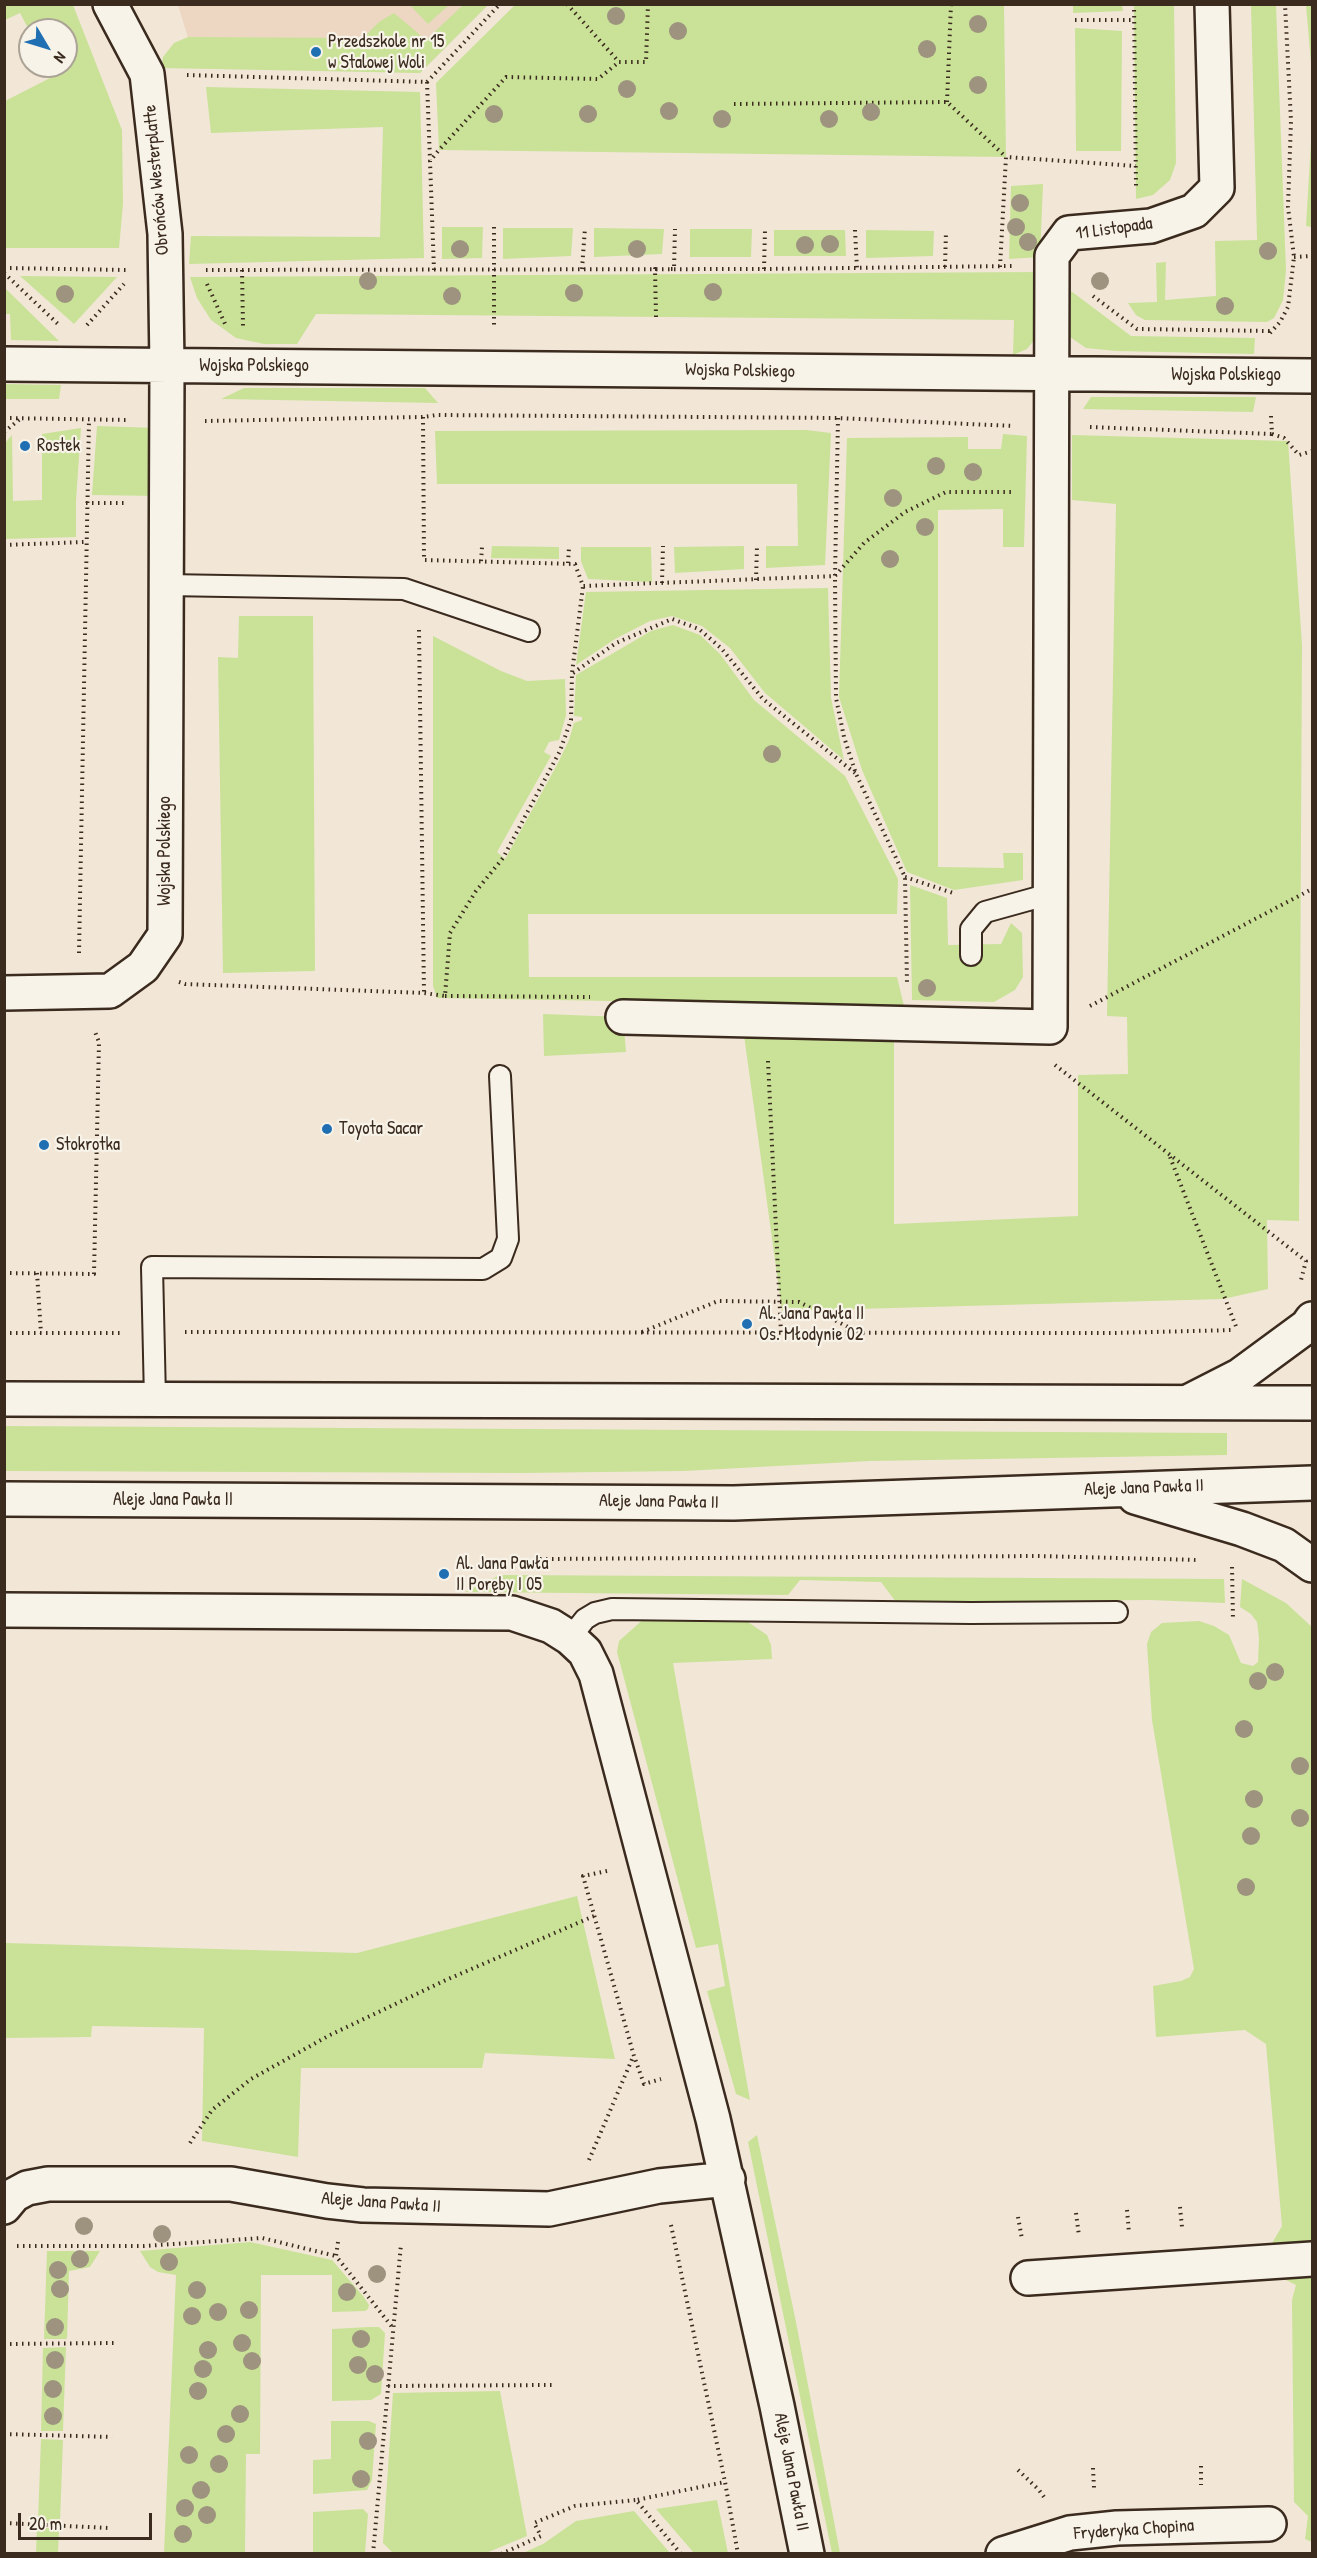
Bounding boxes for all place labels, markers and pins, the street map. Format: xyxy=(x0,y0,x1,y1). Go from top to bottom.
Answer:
place label: Przedszkole nr 15 w Stalowej Woli xyxy=(328,31,444,74)
marker: Przedszkole nr 15 w Stalowej Woli xyxy=(309,45,323,59)
place label: Rostek xyxy=(37,435,80,457)
marker: Rostek xyxy=(18,439,32,453)
place label: Toyota Sacar xyxy=(339,1118,423,1140)
marker: Toyota Sacar xyxy=(320,1122,334,1136)
place label: Stokrotka xyxy=(56,1134,120,1156)
marker: Stokrotka xyxy=(37,1138,51,1152)
place label: Al. Jana Pawła II Os. Młodynie 02 xyxy=(759,1303,864,1346)
marker: Al. Jana Pawła II Os. Młodynie 02 xyxy=(740,1317,754,1331)
place label: Al. Jana Pawła II Poręby I 05 xyxy=(456,1553,549,1596)
marker: Al. Jana Pawła II Poręby I 05 xyxy=(437,1567,451,1581)

